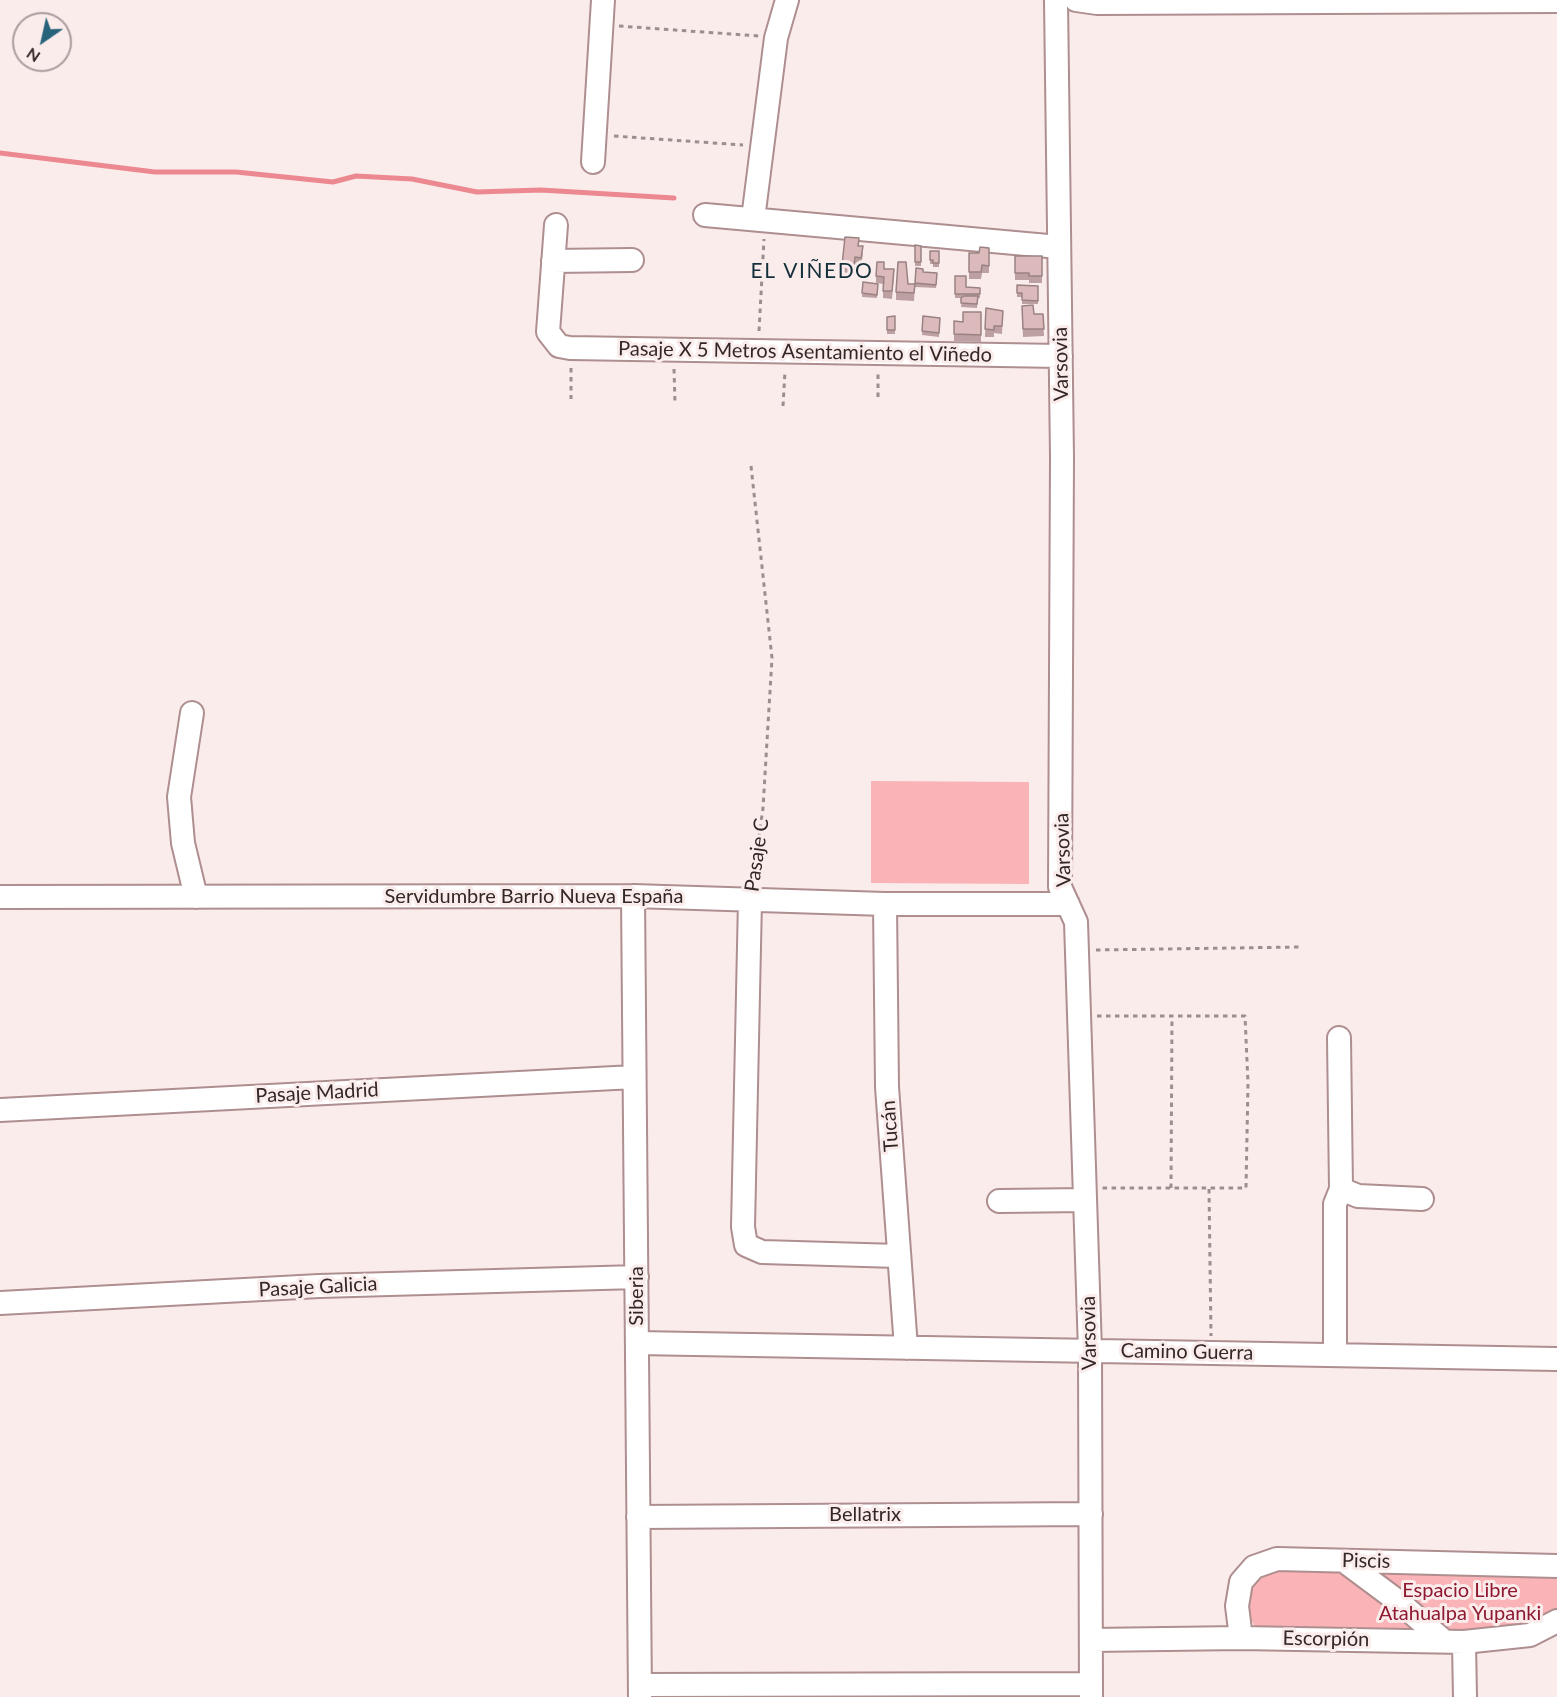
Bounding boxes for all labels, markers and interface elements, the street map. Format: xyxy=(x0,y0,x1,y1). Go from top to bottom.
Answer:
north arrow xyxy=(12,12,72,72)
text: N xyxy=(22,44,43,67)
district label: EL VIÑEDO xyxy=(751,258,873,284)
street label: Varsovia xyxy=(1048,327,1074,401)
street label: Pasaje X 5 Metros Asentamiento el Viñedo xyxy=(618,337,992,367)
street label: Varsovia xyxy=(1050,813,1076,887)
street label: Pasaje C xyxy=(740,817,774,893)
street label: Servidumbre Barrio Nueva España xyxy=(385,885,683,909)
street label: Pasaje Madrid xyxy=(255,1078,379,1108)
street label: Tucán xyxy=(876,1099,904,1153)
street label: Siberia xyxy=(625,1266,649,1326)
street label: Pasaje Galicia xyxy=(258,1272,378,1302)
street label: Varsovia xyxy=(1076,1296,1102,1370)
street label: Camino Guerra xyxy=(1120,1339,1254,1365)
street label: Bellatrix xyxy=(829,1503,901,1527)
street label: Piscis xyxy=(1342,1549,1390,1573)
park label: Espacio Libre Atahualpa Yupanki xyxy=(1379,1579,1541,1626)
street label: Escorpión xyxy=(1283,1626,1369,1652)

